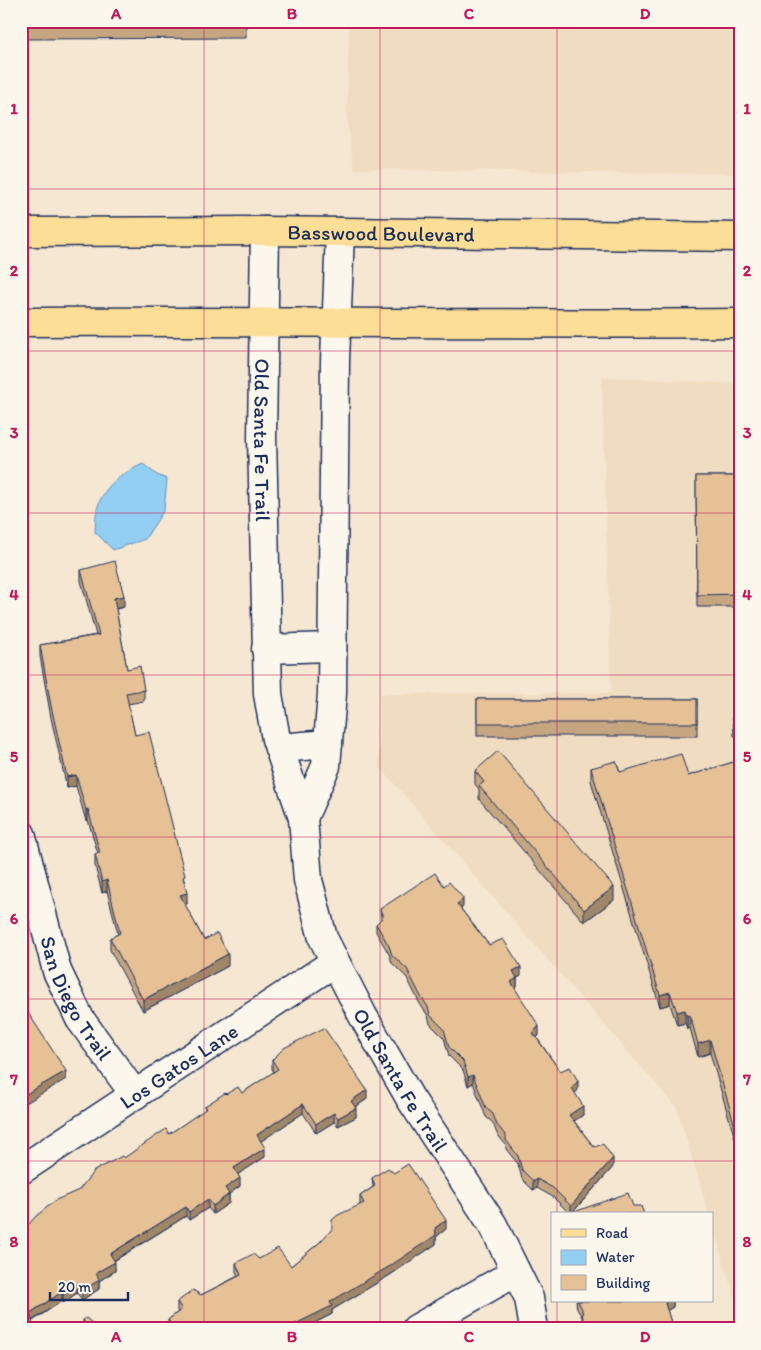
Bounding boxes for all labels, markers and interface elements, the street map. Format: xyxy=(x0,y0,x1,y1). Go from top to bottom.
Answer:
text: A xyxy=(110,4,122,23)
text: B xyxy=(287,4,298,23)
text: C xyxy=(464,4,475,23)
text: D xyxy=(640,4,651,23)
text: 1 xyxy=(10,99,18,118)
text: 1 xyxy=(743,99,751,118)
street label: Basswood Boulevard xyxy=(287,219,475,246)
text: 2 xyxy=(10,261,19,280)
text: 2 xyxy=(743,261,752,280)
street label: Old Santa Fe Trail xyxy=(249,358,276,522)
text: 3 xyxy=(10,423,19,442)
text: 3 xyxy=(743,423,752,442)
text: 4 xyxy=(9,585,19,604)
text: 4 xyxy=(742,585,752,604)
text: 5 xyxy=(10,747,19,766)
text: 5 xyxy=(743,747,752,766)
text: 6 xyxy=(10,909,19,928)
text: 6 xyxy=(743,909,752,928)
street label: San Diego Trail xyxy=(36,933,118,1065)
street label: Old Santa Fe Trail xyxy=(348,1003,454,1156)
street label: Los Gatos Lane xyxy=(115,1018,242,1114)
text: 7 xyxy=(9,1070,18,1089)
text: 7 xyxy=(742,1070,751,1089)
legend xyxy=(551,1212,714,1302)
text: Road xyxy=(596,1224,629,1242)
text: 8 xyxy=(10,1232,19,1251)
text: 8 xyxy=(743,1232,752,1251)
text: Water xyxy=(596,1248,635,1266)
scale bar xyxy=(50,1270,128,1302)
text: Building xyxy=(596,1274,650,1292)
text: 20 m xyxy=(58,1278,92,1296)
text: A xyxy=(110,1327,122,1346)
text: B xyxy=(287,1327,298,1346)
text: C xyxy=(464,1327,475,1346)
text: D xyxy=(640,1327,651,1346)

